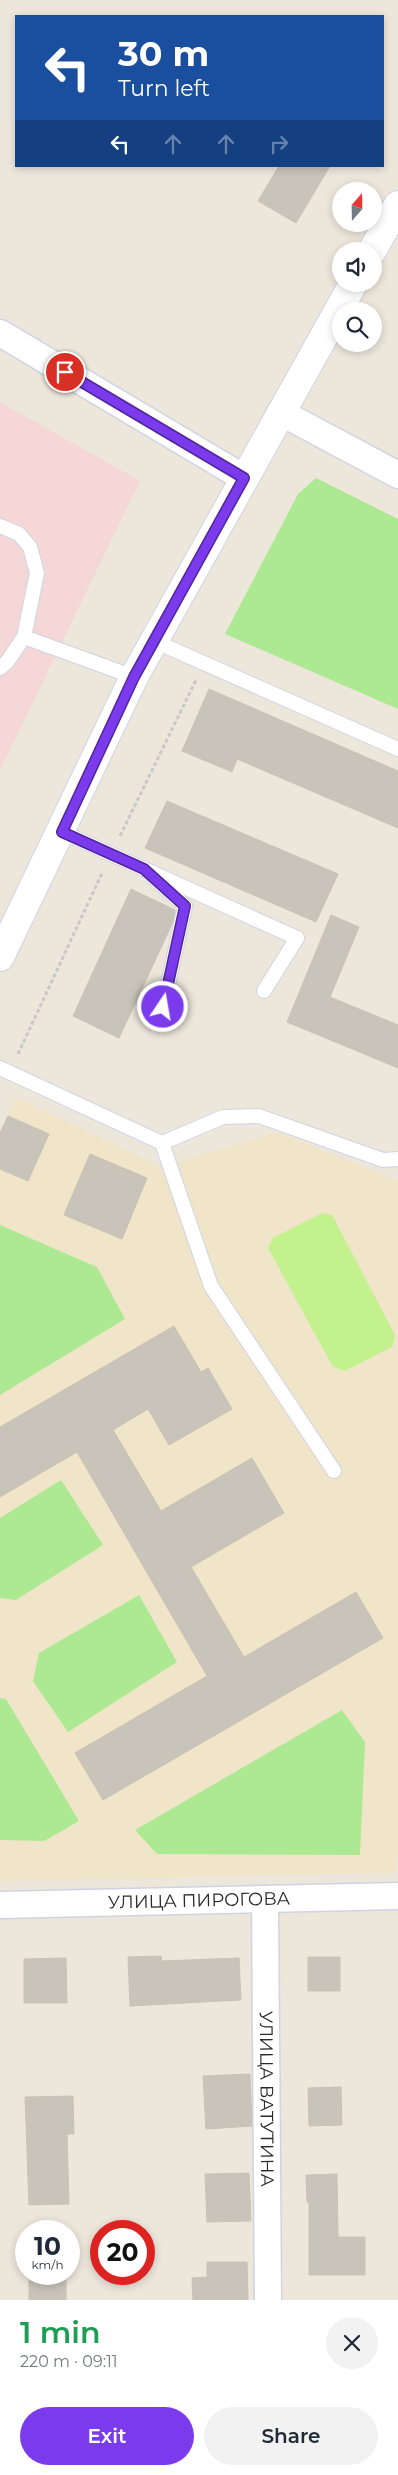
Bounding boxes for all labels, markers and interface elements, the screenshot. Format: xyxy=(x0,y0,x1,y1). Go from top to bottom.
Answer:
text: 30 m xyxy=(118,32,209,75)
icon: left xyxy=(35,35,100,100)
text: Turn left xyxy=(118,75,210,102)
icon: left xyxy=(106,130,134,158)
icon: ahead xyxy=(159,130,187,158)
icon: ahead xyxy=(212,130,240,158)
icon: right xyxy=(265,130,293,158)
north arrow xyxy=(332,182,382,232)
map controls xyxy=(332,182,382,352)
button: sound xyxy=(332,242,382,292)
button: search xyxy=(332,302,382,352)
pin xyxy=(44,351,86,393)
icon: arrive xyxy=(51,358,79,386)
position arrow xyxy=(136,980,188,1032)
street label: УЛИЦА ПИРОГОВА xyxy=(108,1887,291,1914)
street label: УЛИЦА ВАТУТИНА xyxy=(255,2011,278,2188)
speed limit sign: 20 xyxy=(90,2220,155,2285)
text: 10 xyxy=(34,2231,61,2261)
text: km/h xyxy=(31,2257,64,2272)
text: 1 min xyxy=(20,2314,101,2351)
button: close xyxy=(326,2317,378,2369)
text: 220 m · 09:11 xyxy=(20,2352,118,2371)
button: Exit xyxy=(20,2407,194,2465)
button: Share xyxy=(204,2407,378,2465)

